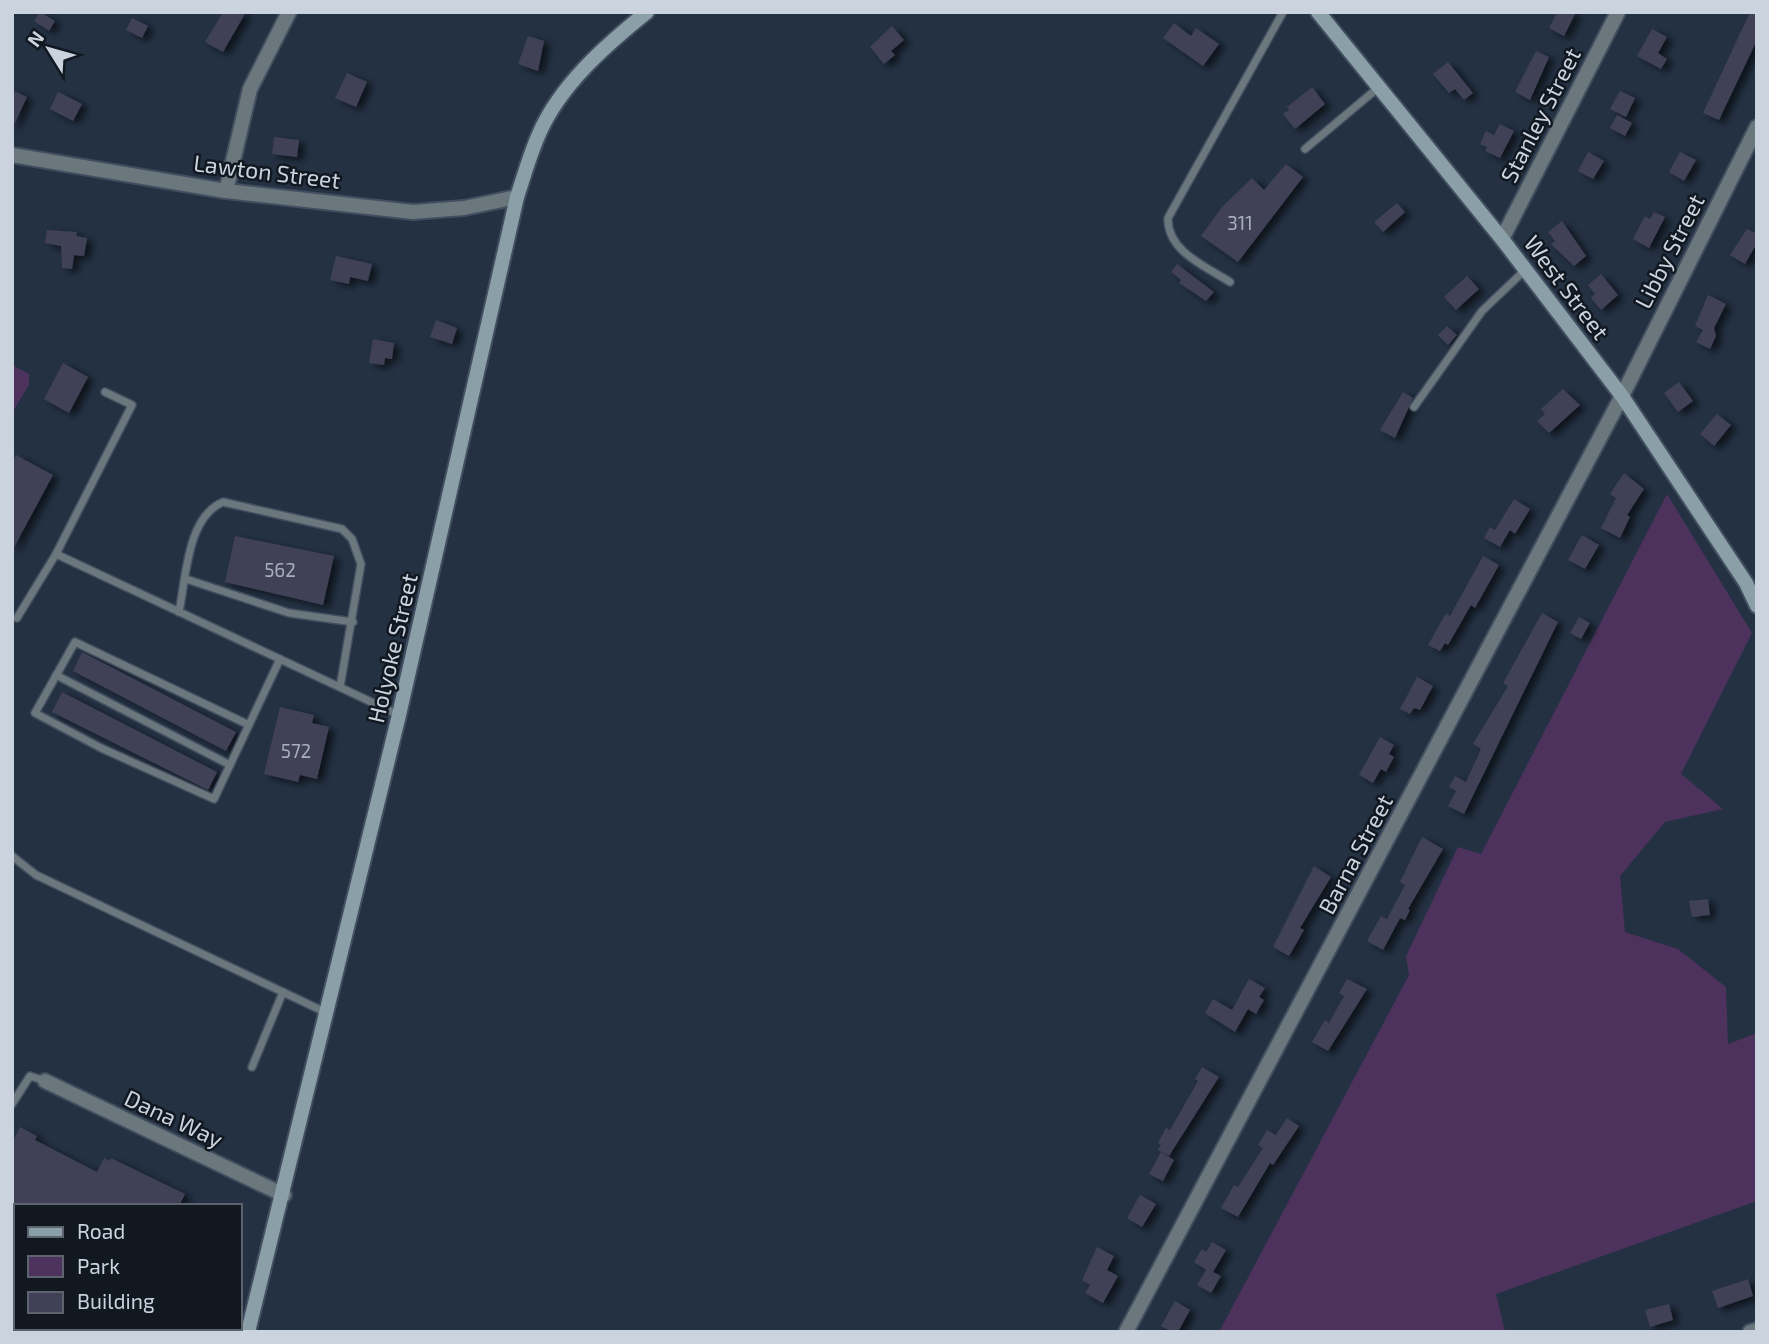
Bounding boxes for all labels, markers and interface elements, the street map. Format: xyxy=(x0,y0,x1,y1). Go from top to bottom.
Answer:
north arrow xyxy=(14,14,84,84)
text: N xyxy=(22,26,48,51)
street label: Stanley Street xyxy=(1494,43,1586,187)
street label: Lawton Street xyxy=(192,148,342,194)
street label: Libby Street xyxy=(1628,189,1710,313)
house number: 311 xyxy=(1227,211,1253,234)
street label: West Street xyxy=(1519,229,1615,345)
house number: 562 xyxy=(264,558,296,581)
street label: Holyoke Street xyxy=(361,570,423,725)
house number: 572 xyxy=(281,739,311,762)
street label: Barna Street xyxy=(1312,789,1398,918)
street label: Dana Way xyxy=(120,1083,228,1153)
legend xyxy=(14,1204,242,1330)
text: Road xyxy=(77,1218,125,1243)
text: Park xyxy=(77,1253,120,1278)
text: Building xyxy=(77,1288,155,1313)

